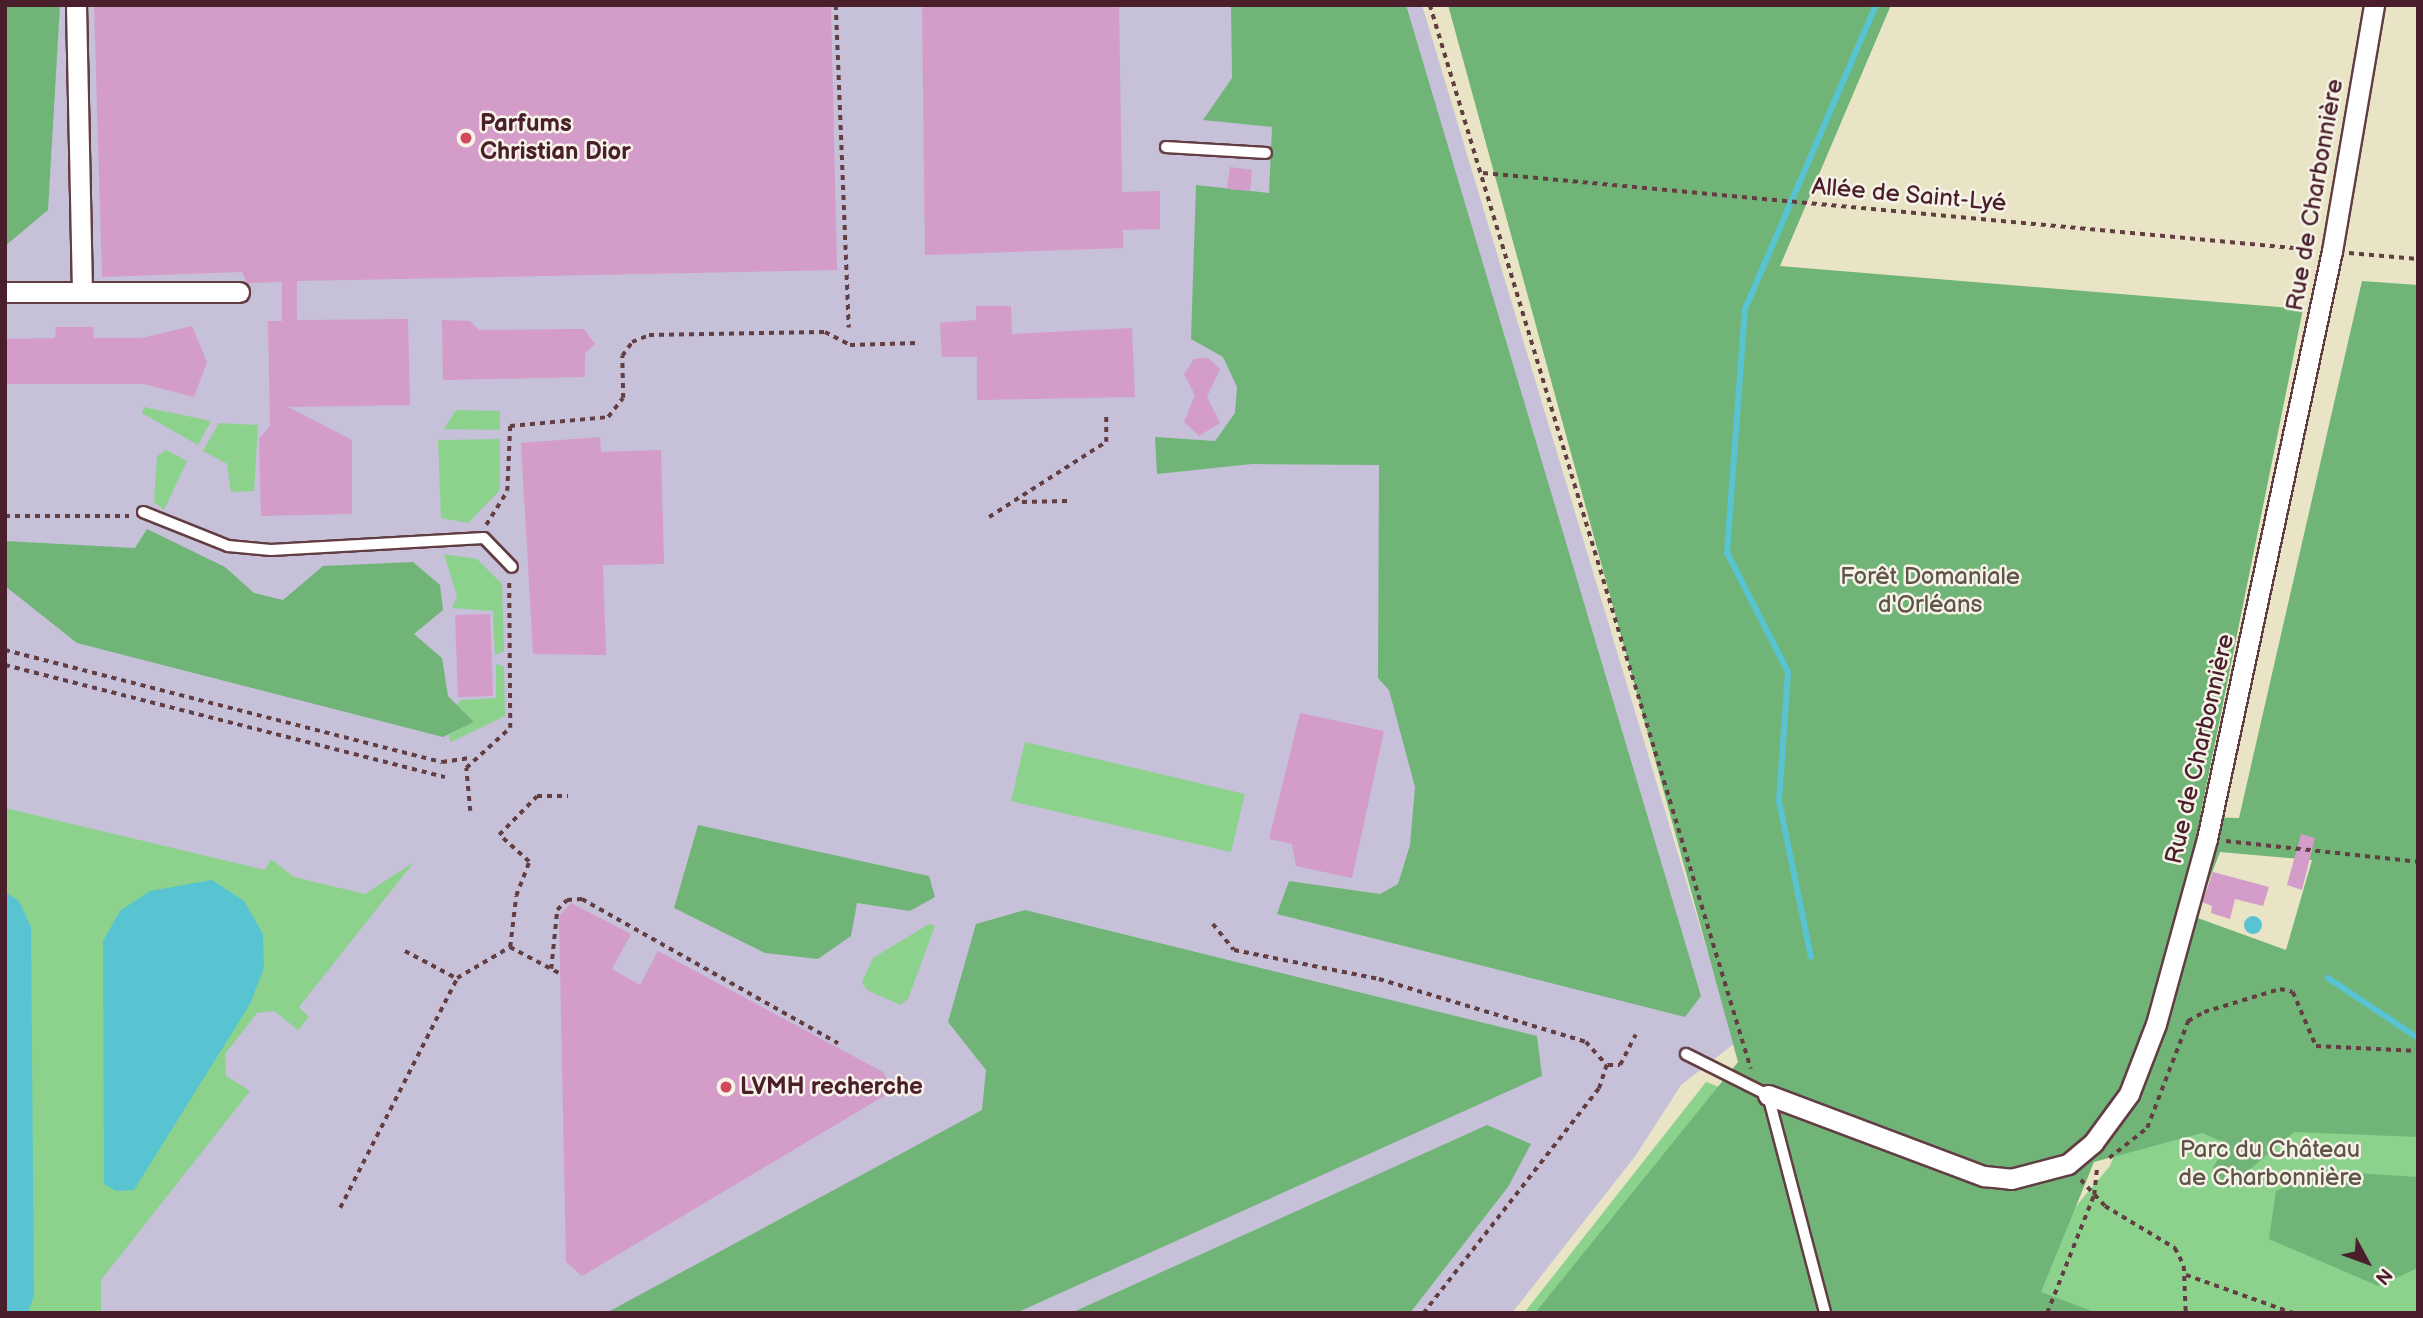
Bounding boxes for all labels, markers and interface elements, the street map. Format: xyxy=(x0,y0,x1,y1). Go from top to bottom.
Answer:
street label: Rue de Charbonnière xyxy=(2280,77,2350,313)
place label: Parfums Christian Dior xyxy=(480,110,631,166)
marker: Parfums Christian Dior xyxy=(458,130,474,146)
street label: Allée de Saint-Lyé xyxy=(1810,172,2008,218)
park label: Forêt Domaniale d'Orléans xyxy=(1840,563,2020,619)
street label: Rue de Charbonnière xyxy=(2160,631,2240,867)
place label: LVMH recherche xyxy=(740,1073,923,1101)
marker: LVMH recherche xyxy=(718,1079,734,1095)
park label: Parc du Château de Charbonnière xyxy=(2178,1136,2362,1192)
north arrow xyxy=(2332,1227,2402,1297)
text: N xyxy=(2370,1263,2397,1289)

